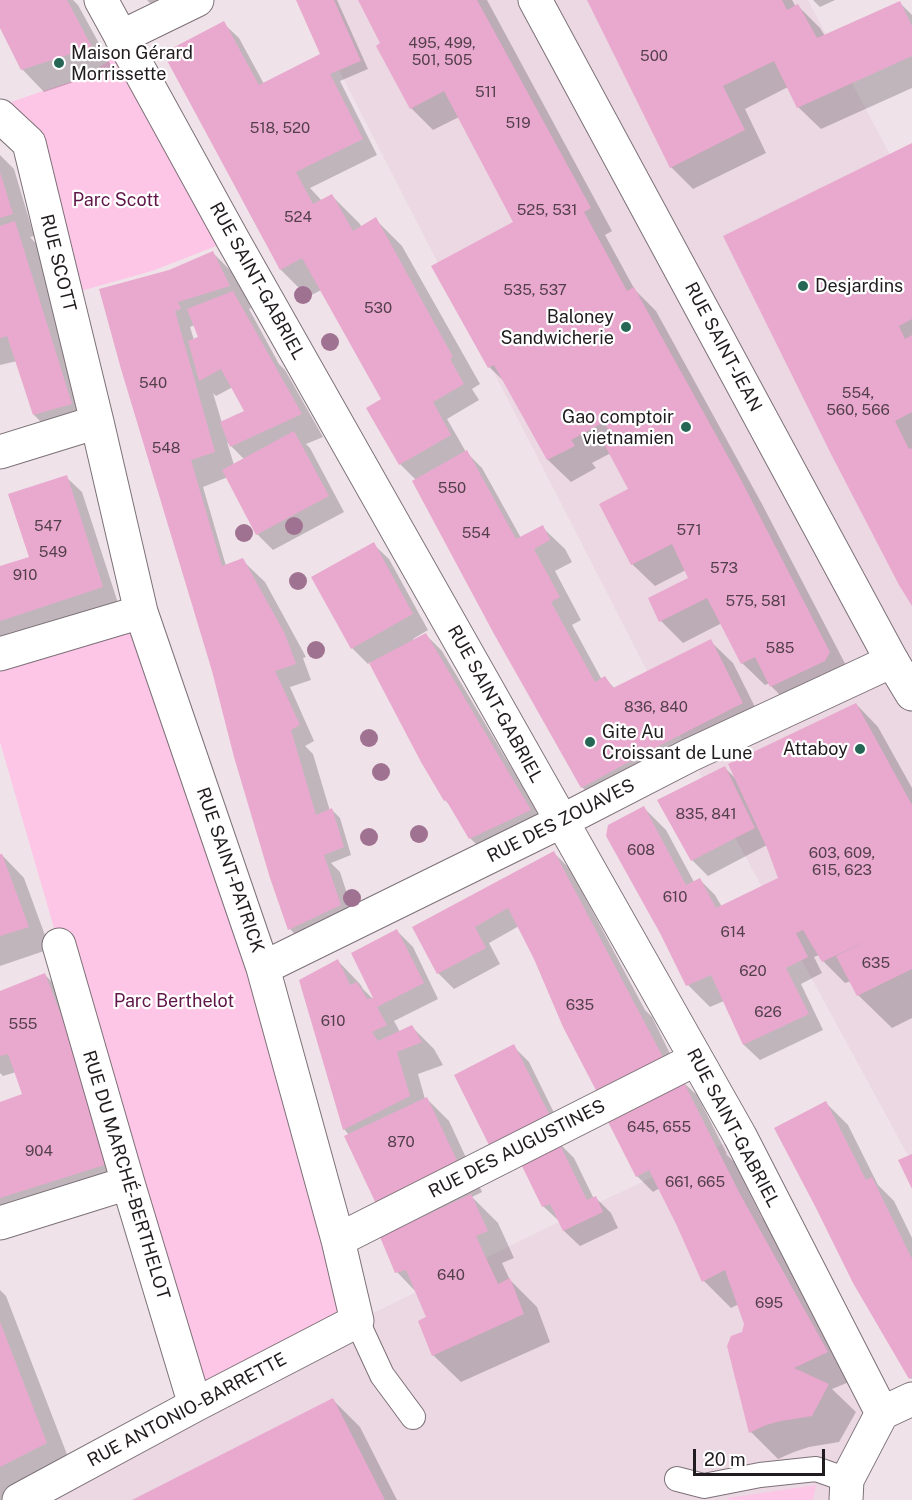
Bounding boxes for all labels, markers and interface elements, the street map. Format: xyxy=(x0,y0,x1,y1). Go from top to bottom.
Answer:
house number: 495, 499, 501, 505 xyxy=(408,34,476,69)
place label: Maison Gérard Morrissette xyxy=(71,42,193,84)
house number: 500 xyxy=(640,47,668,65)
marker: Maison Gérard Morrissette xyxy=(52,56,66,70)
house number: 511 xyxy=(475,83,497,101)
house number: 519 xyxy=(505,114,531,132)
house number: 518, 520 xyxy=(250,119,310,137)
park label: Parc Scott xyxy=(73,189,159,211)
street label: RUE SAINT-GABRIEL xyxy=(205,198,309,364)
house number: 525, 531 xyxy=(517,201,577,219)
house number: 524 xyxy=(284,208,312,226)
street label: RUE SCOTT xyxy=(35,212,81,314)
place label: Desjardins xyxy=(815,275,903,297)
street label: RUE SAINT-JEAN xyxy=(680,279,766,415)
marker: Desjardins xyxy=(796,279,810,293)
house number: 535, 537 xyxy=(503,281,567,299)
house number: 530 xyxy=(364,299,392,317)
place label: Baloney Sandwicherie xyxy=(501,306,614,348)
marker: Baloney Sandwicherie xyxy=(619,320,633,334)
house number: 540 xyxy=(139,374,167,392)
house number: 554, 560, 566 xyxy=(826,384,890,419)
place label: Gao comptoir vietnamien xyxy=(562,406,674,448)
marker: Gao comptoir vietnamien xyxy=(679,420,693,434)
house number: 548 xyxy=(152,439,180,457)
house number: 550 xyxy=(438,479,466,497)
house number: 547 xyxy=(34,517,62,535)
house number: 571 xyxy=(676,521,702,539)
house number: 554 xyxy=(462,524,490,542)
house number: 549 xyxy=(39,543,67,561)
house number: 573 xyxy=(710,559,738,577)
house number: 910 xyxy=(13,566,37,584)
house number: 575, 581 xyxy=(726,592,786,610)
street label: RUE SAINT-GABRIEL xyxy=(443,621,547,787)
house number: 585 xyxy=(766,639,794,657)
house number: 836, 840 xyxy=(624,698,688,716)
place label: Gite Au Croissant de Lune xyxy=(602,721,752,764)
marker: Gite Au Croissant de Lune xyxy=(583,735,597,749)
place label: Attaboy xyxy=(783,738,848,760)
marker: Attaboy xyxy=(853,742,867,756)
street label: RUE DES ZOUAVES xyxy=(484,774,638,868)
street label: RUE SAINT-PATRICK xyxy=(191,784,269,956)
house number: 835, 841 xyxy=(675,805,737,823)
house number: 608 xyxy=(627,841,655,859)
house number: 603, 609, 615, 623 xyxy=(809,844,875,879)
house number: 610 xyxy=(663,888,687,906)
house number: 614 xyxy=(721,923,745,941)
house number: 635 xyxy=(862,954,890,972)
house number: 620 xyxy=(739,962,767,980)
park label: Parc Berthelot xyxy=(114,990,234,1012)
house number: 635 xyxy=(566,996,594,1014)
house number: 626 xyxy=(754,1003,782,1021)
house number: 610 xyxy=(321,1012,345,1030)
house number: 555 xyxy=(9,1015,37,1033)
street label: RUE SAINT-GABRIEL xyxy=(682,1045,784,1211)
street label: RUE DU MARCHÉ-BERTHELOT xyxy=(78,1048,174,1302)
street label: RUE DES AUGUSTINES xyxy=(425,1095,609,1203)
house number: 645, 655 xyxy=(627,1118,691,1136)
house number: 870 xyxy=(387,1133,415,1151)
house number: 904 xyxy=(25,1142,53,1160)
house number: 661, 665 xyxy=(665,1173,725,1191)
house number: 640 xyxy=(437,1266,465,1284)
house number: 695 xyxy=(755,1294,783,1312)
street label: RUE ANTONIO-BARRETTE xyxy=(84,1348,290,1472)
scale bar xyxy=(696,1437,828,1475)
text: 20 m xyxy=(704,1449,746,1470)

